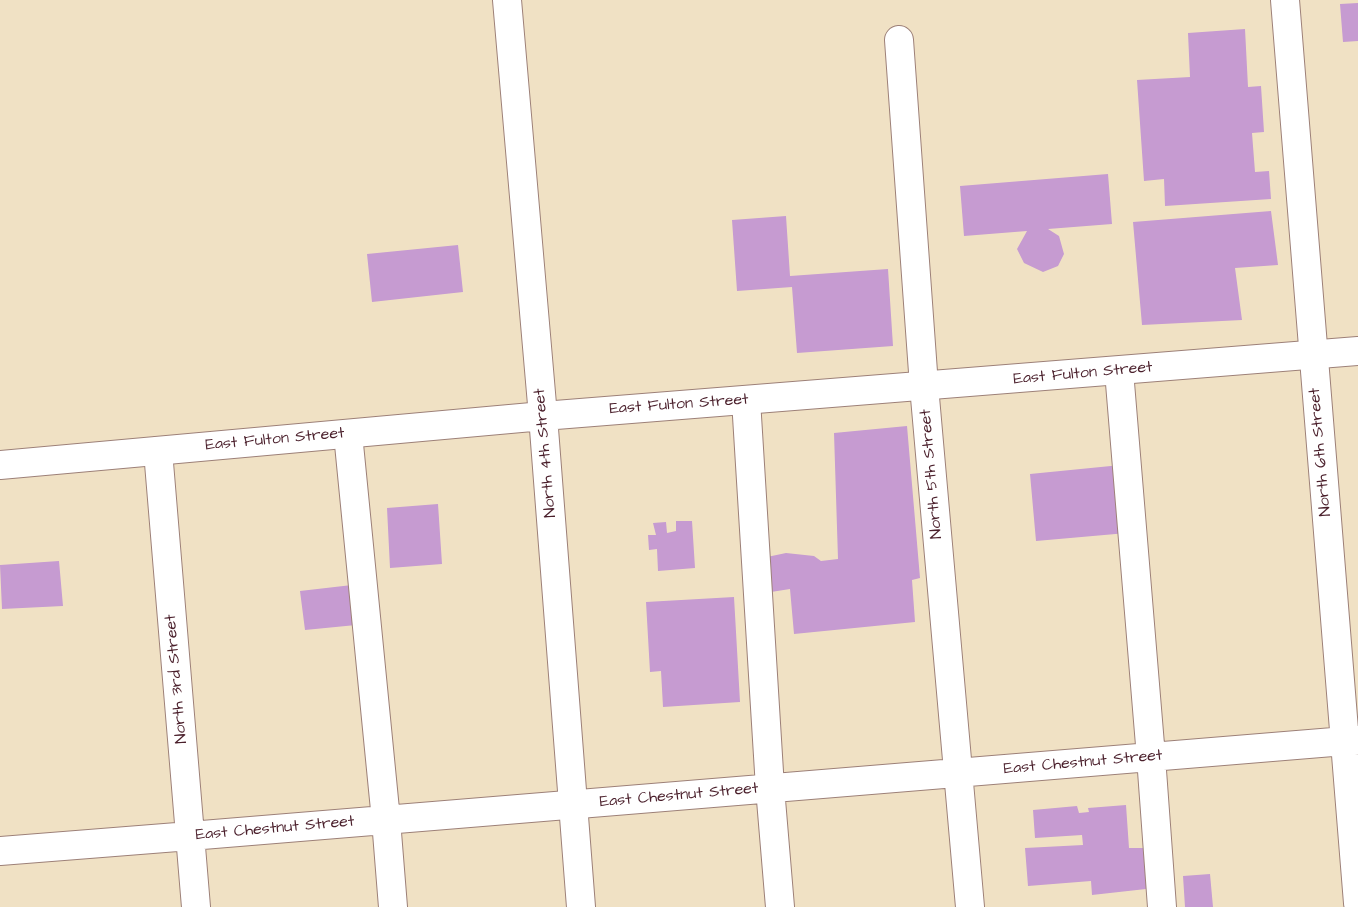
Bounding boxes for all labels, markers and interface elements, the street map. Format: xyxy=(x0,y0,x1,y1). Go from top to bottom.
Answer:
street label: East Fulton Street xyxy=(1013,358,1153,390)
street label: North 6th Street xyxy=(1306,387,1336,517)
street label: North 4th Street xyxy=(531,388,561,518)
street label: East Fulton Street xyxy=(609,391,749,419)
street label: North 5th Street xyxy=(917,408,947,540)
street label: East Fulton Street xyxy=(205,424,345,456)
street label: North 3rd Street xyxy=(162,614,192,744)
street label: East Chestnut Street xyxy=(1003,746,1163,780)
street label: East Chestnut Street xyxy=(599,779,759,813)
street label: East Chestnut Street xyxy=(195,812,355,846)

